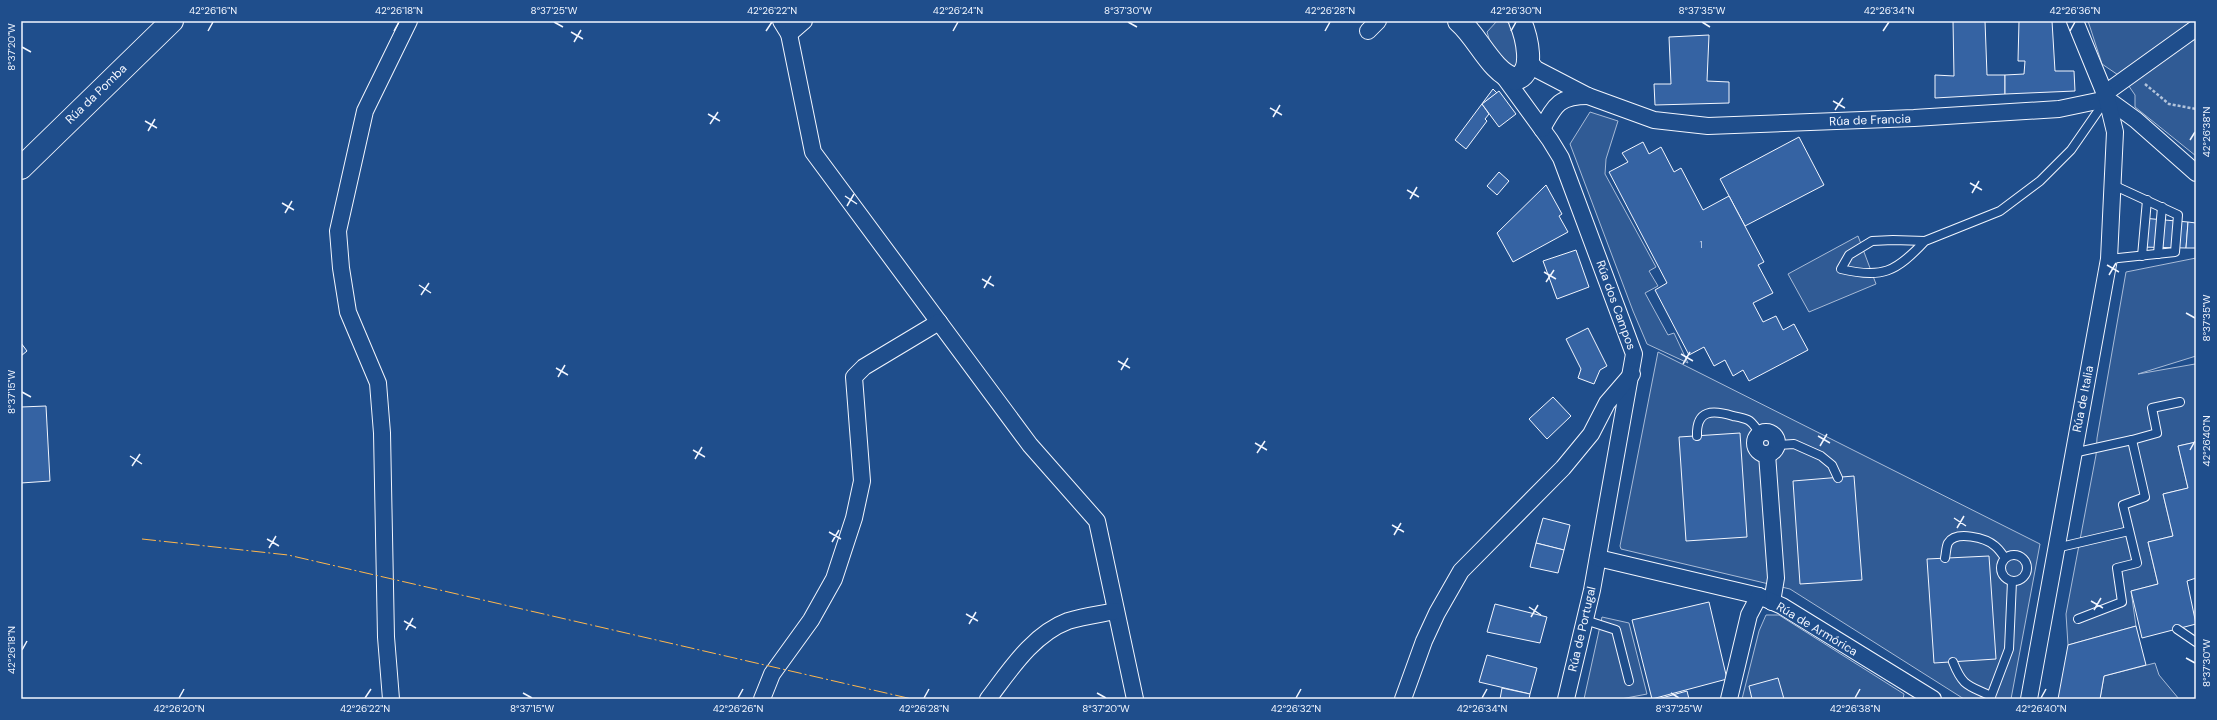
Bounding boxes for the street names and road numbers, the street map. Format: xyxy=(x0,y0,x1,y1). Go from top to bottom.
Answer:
street label: Rúa da Pomba xyxy=(62,61,130,127)
street label: Rúa de Francia xyxy=(1829,111,1911,129)
street label: Rúa dos Campos xyxy=(1592,258,1640,352)
street label: Rúa de Italia xyxy=(2069,364,2097,434)
street label: Rúa de Portugal xyxy=(1564,585,1600,673)
street label: Rúa de Armórica xyxy=(1773,598,1861,660)

